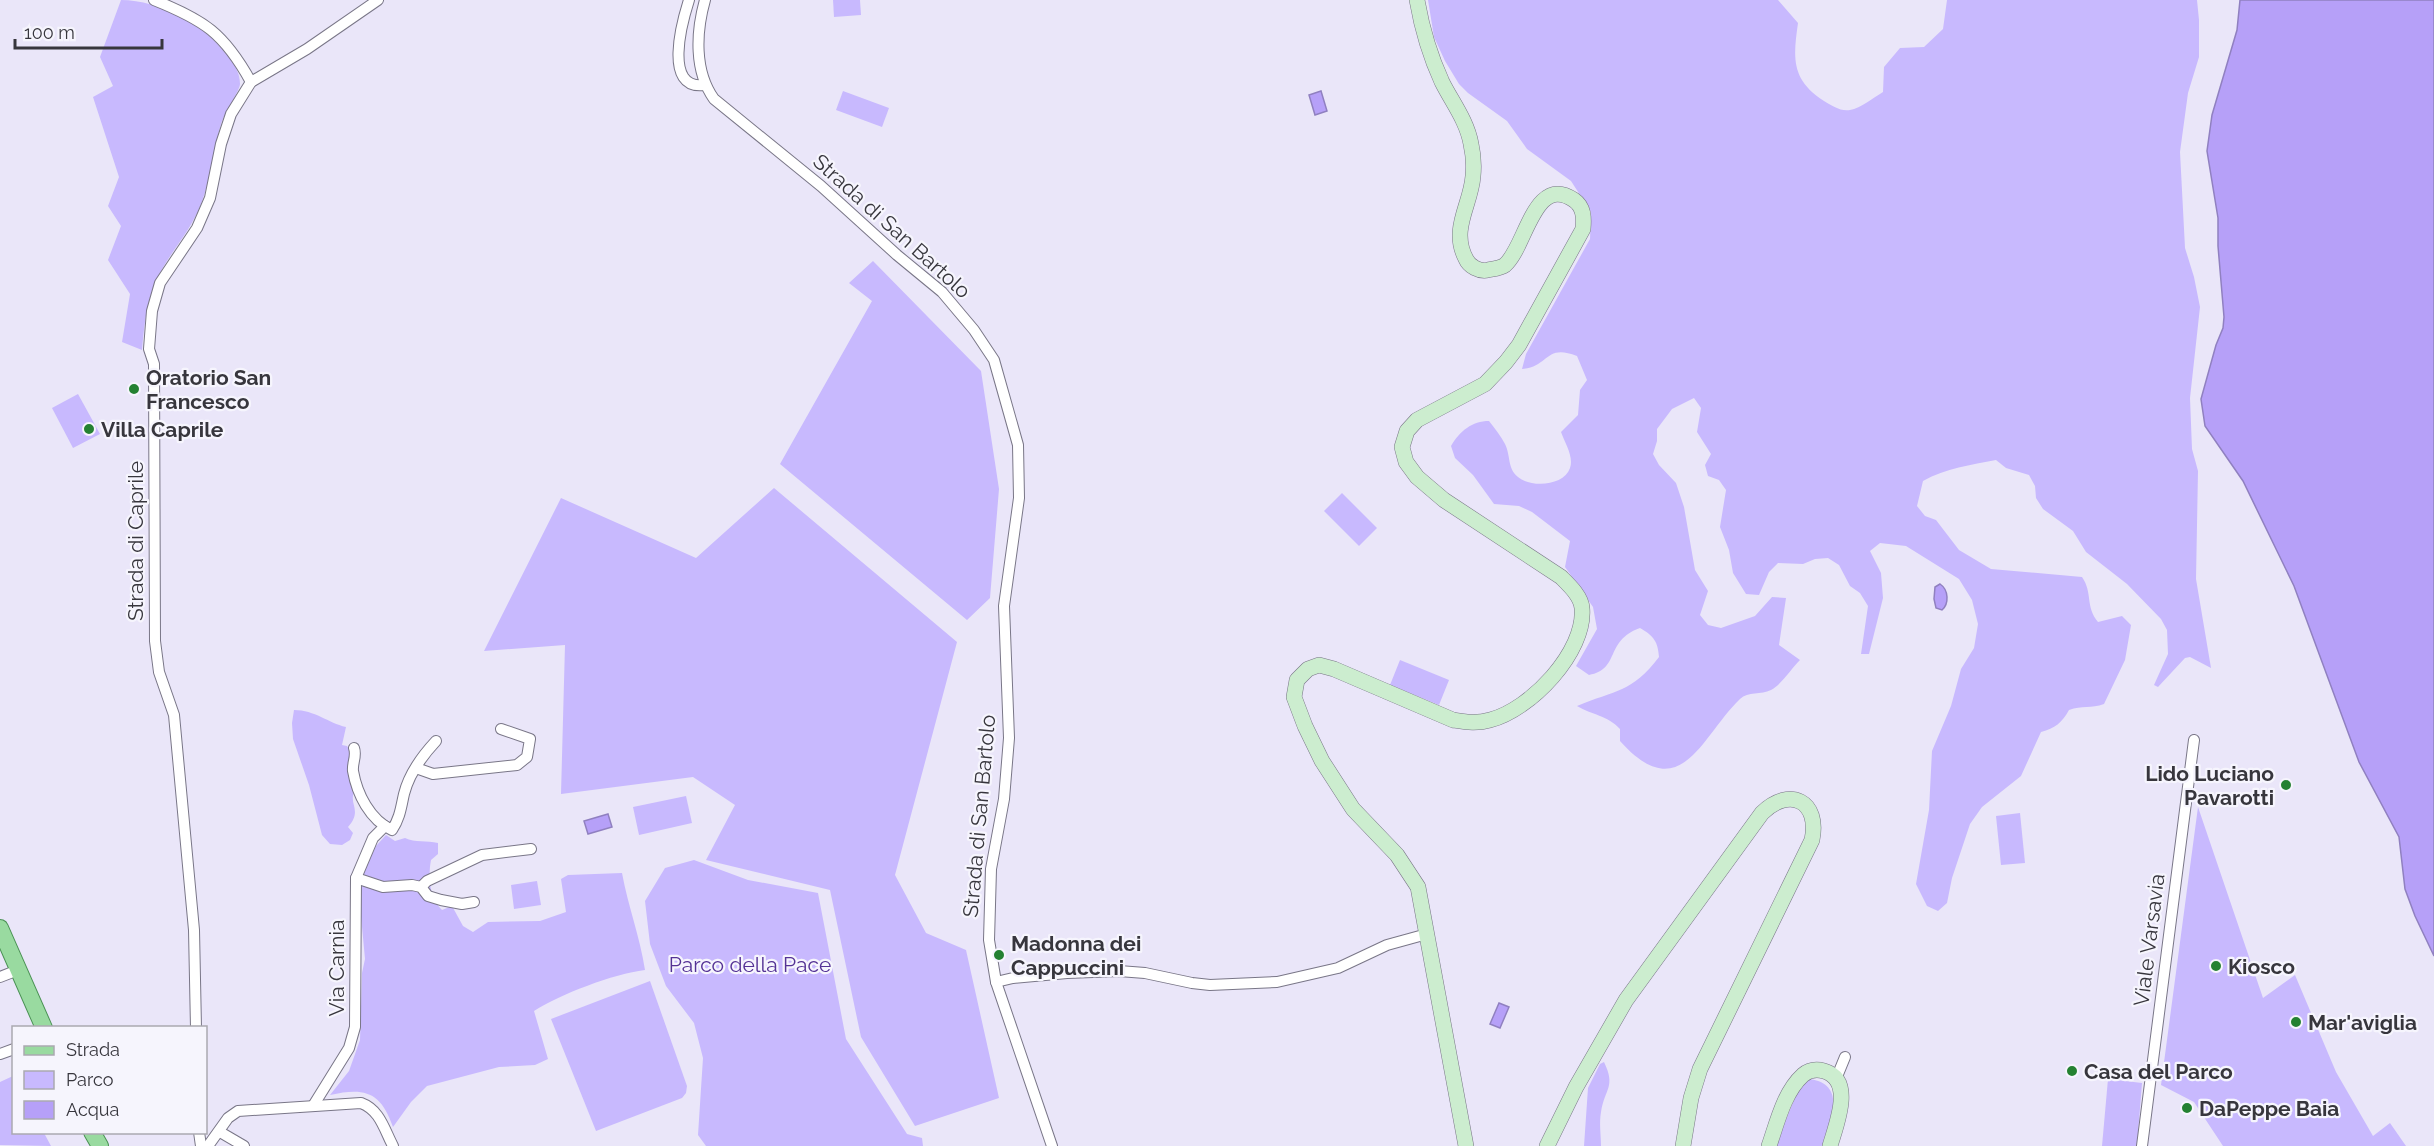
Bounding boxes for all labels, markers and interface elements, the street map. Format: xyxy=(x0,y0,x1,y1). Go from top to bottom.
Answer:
scale bar xyxy=(15,12,162,50)
text: 100 m xyxy=(24,22,75,43)
street label: Strada di San Bartolo xyxy=(808,149,976,303)
place label: Oratorio San Francesco xyxy=(146,365,271,414)
marker: Oratorio San Francesco xyxy=(127,382,141,396)
place label: Villa Caprile xyxy=(101,417,224,442)
marker: Villa Caprile xyxy=(82,422,96,436)
street label: Strada di Caprile xyxy=(123,461,148,621)
street label: Strada di San Bartolo xyxy=(958,714,1000,918)
place label: Lido Luciano Pavarotti xyxy=(2145,761,2274,810)
marker: Lido Luciano Pavarotti xyxy=(2279,778,2293,792)
street label: Viale Varsavia xyxy=(2128,872,2170,1008)
street label: Via Carnia xyxy=(324,919,349,1017)
place label: Madonna dei Cappuccini xyxy=(1011,931,1141,980)
marker: Madonna dei Cappuccini xyxy=(992,948,1006,962)
park label: Parco della Pace xyxy=(669,952,831,977)
place label: Kiosco xyxy=(2228,954,2295,979)
marker: Kiosco xyxy=(2209,959,2223,973)
place label: Mar'aviglia xyxy=(2308,1010,2417,1035)
marker: Mar'aviglia xyxy=(2289,1015,2303,1029)
legend xyxy=(12,1026,207,1134)
text: Strada xyxy=(66,1039,120,1060)
place label: Casa del Parco xyxy=(2084,1059,2233,1084)
marker: Casa del Parco xyxy=(2065,1064,2079,1078)
text: Parco xyxy=(66,1069,114,1090)
place label: DaPeppe Baia xyxy=(2199,1096,2339,1121)
text: Acqua xyxy=(66,1099,119,1120)
marker: DaPeppe Baia xyxy=(2180,1101,2194,1115)

